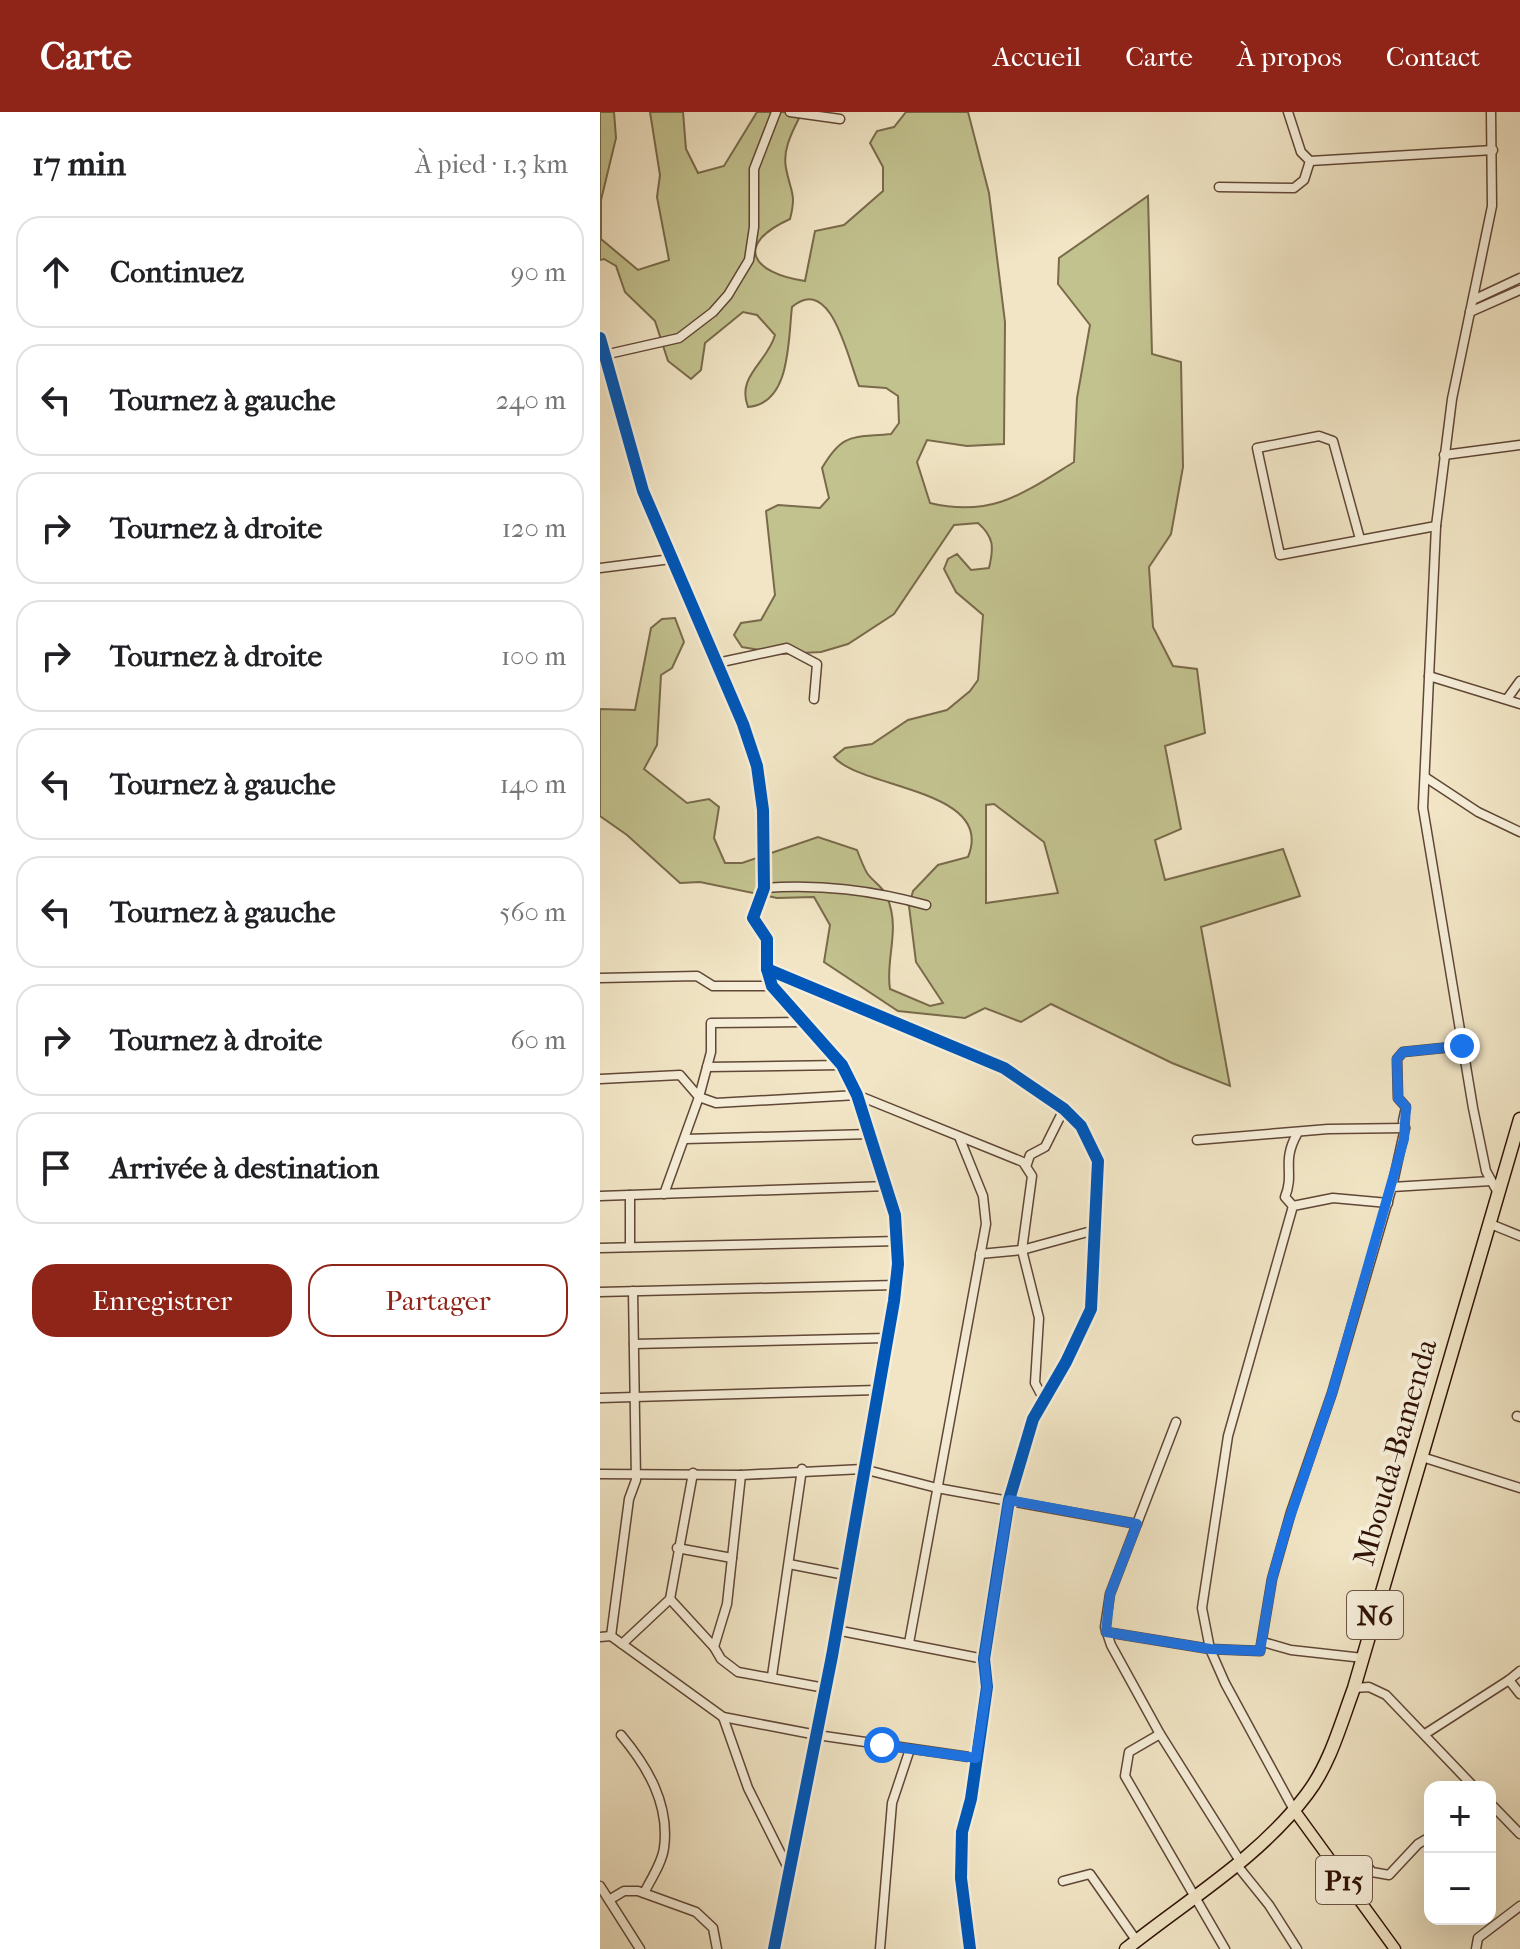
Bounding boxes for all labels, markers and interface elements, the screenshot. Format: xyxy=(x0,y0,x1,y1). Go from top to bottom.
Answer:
text: Carte xyxy=(40,34,132,79)
text: Accueil xyxy=(993,40,1081,73)
text: Carte xyxy=(1125,40,1193,73)
text: À propos xyxy=(1237,40,1342,73)
text: Contact xyxy=(1386,40,1480,73)
text: 17 min xyxy=(32,144,126,184)
text: À pied · 1.3 km xyxy=(415,149,568,180)
icon: ahead xyxy=(34,250,78,294)
text: Continuez xyxy=(110,255,244,290)
text: 90 m xyxy=(511,257,566,288)
icon: left xyxy=(34,378,78,422)
text: Tournez à gauche xyxy=(110,383,336,418)
text: 240 m xyxy=(496,385,566,416)
icon: right xyxy=(34,506,78,550)
text: Tournez à droite xyxy=(110,511,322,546)
text: 120 m xyxy=(502,513,566,544)
icon: right xyxy=(34,634,78,678)
text: Tournez à droite xyxy=(110,639,322,674)
text: 100 m xyxy=(501,641,566,672)
icon: left xyxy=(34,762,78,806)
text: Tournez à gauche xyxy=(110,767,336,802)
text: 140 m xyxy=(500,769,566,800)
icon: left xyxy=(34,890,78,934)
text: Tournez à gauche xyxy=(110,895,336,930)
text: 560 m xyxy=(499,897,566,928)
icon: right xyxy=(34,1018,78,1062)
text: Tournez à droite xyxy=(110,1023,322,1058)
text: 60 m xyxy=(510,1025,566,1056)
route end xyxy=(1444,1028,1480,1064)
icon: arrive xyxy=(34,1146,78,1190)
text: Arrivée à destination xyxy=(110,1151,379,1186)
button: Enregistrer xyxy=(32,1264,292,1337)
button: Partager xyxy=(308,1264,568,1337)
street label: Mbouda-Bamenda xyxy=(1346,1334,1445,1569)
road number: N6 xyxy=(1347,1591,1403,1639)
route start xyxy=(864,1727,900,1763)
map controls xyxy=(1424,1781,1496,1925)
button: + xyxy=(1424,1781,1496,1853)
button: − xyxy=(1424,1853,1496,1925)
road number: P15 xyxy=(1316,1856,1372,1904)

